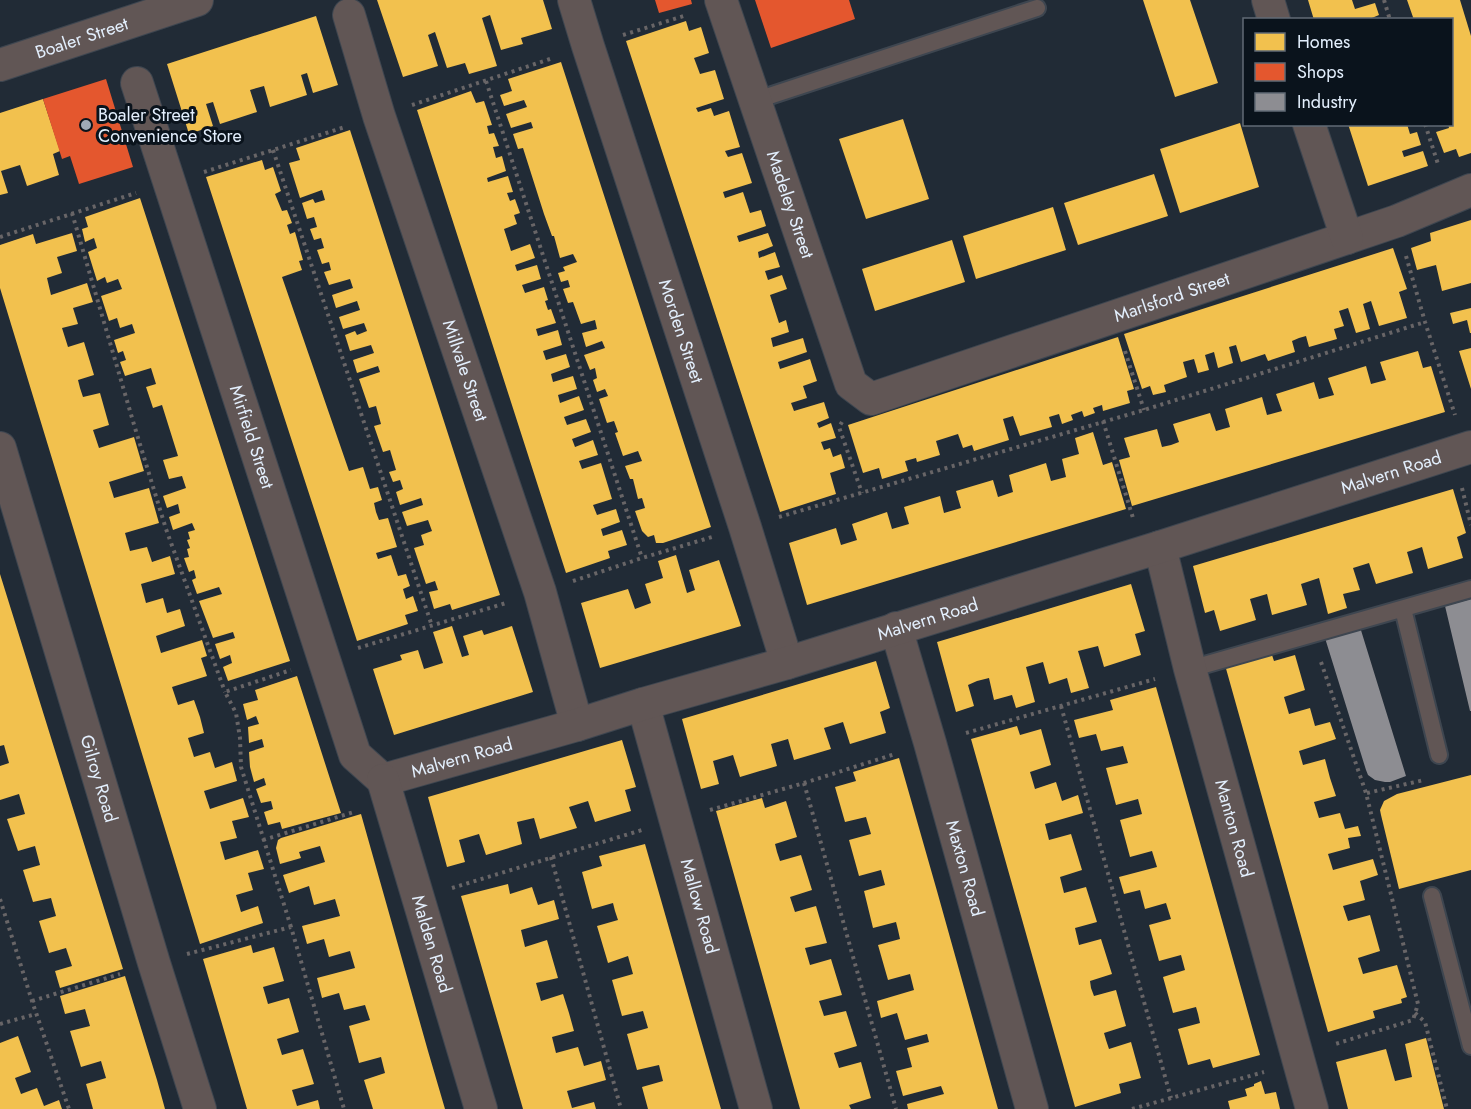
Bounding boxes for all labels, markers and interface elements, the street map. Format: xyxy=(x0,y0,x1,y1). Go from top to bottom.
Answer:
street label: Boaler Street xyxy=(32,10,132,66)
legend xyxy=(1243,18,1453,126)
text: Homes xyxy=(1297,29,1350,55)
text: Shops xyxy=(1297,59,1344,85)
text: Industry xyxy=(1297,89,1357,115)
place label: Boaler Street Convenience Store xyxy=(98,102,242,149)
marker: Boaler Street Convenience Store xyxy=(79,118,93,132)
street label: Madeley Street xyxy=(760,147,821,263)
street label: Marlsford Street xyxy=(1110,265,1234,329)
street label: Morden Street xyxy=(652,276,710,387)
street label: Millvale Street xyxy=(436,316,495,425)
street label: Mirfield Street xyxy=(223,382,281,493)
street label: Malvern Road xyxy=(1337,444,1445,501)
street label: Malvern Road xyxy=(874,591,981,647)
street label: Gilroy Road xyxy=(73,731,124,826)
street label: Malvern Road xyxy=(408,731,516,784)
street label: Manton Road xyxy=(1208,776,1260,880)
street label: Maxton Road xyxy=(939,817,991,919)
street label: Mallow Road xyxy=(674,856,725,957)
street label: Malden Road xyxy=(405,892,459,996)

